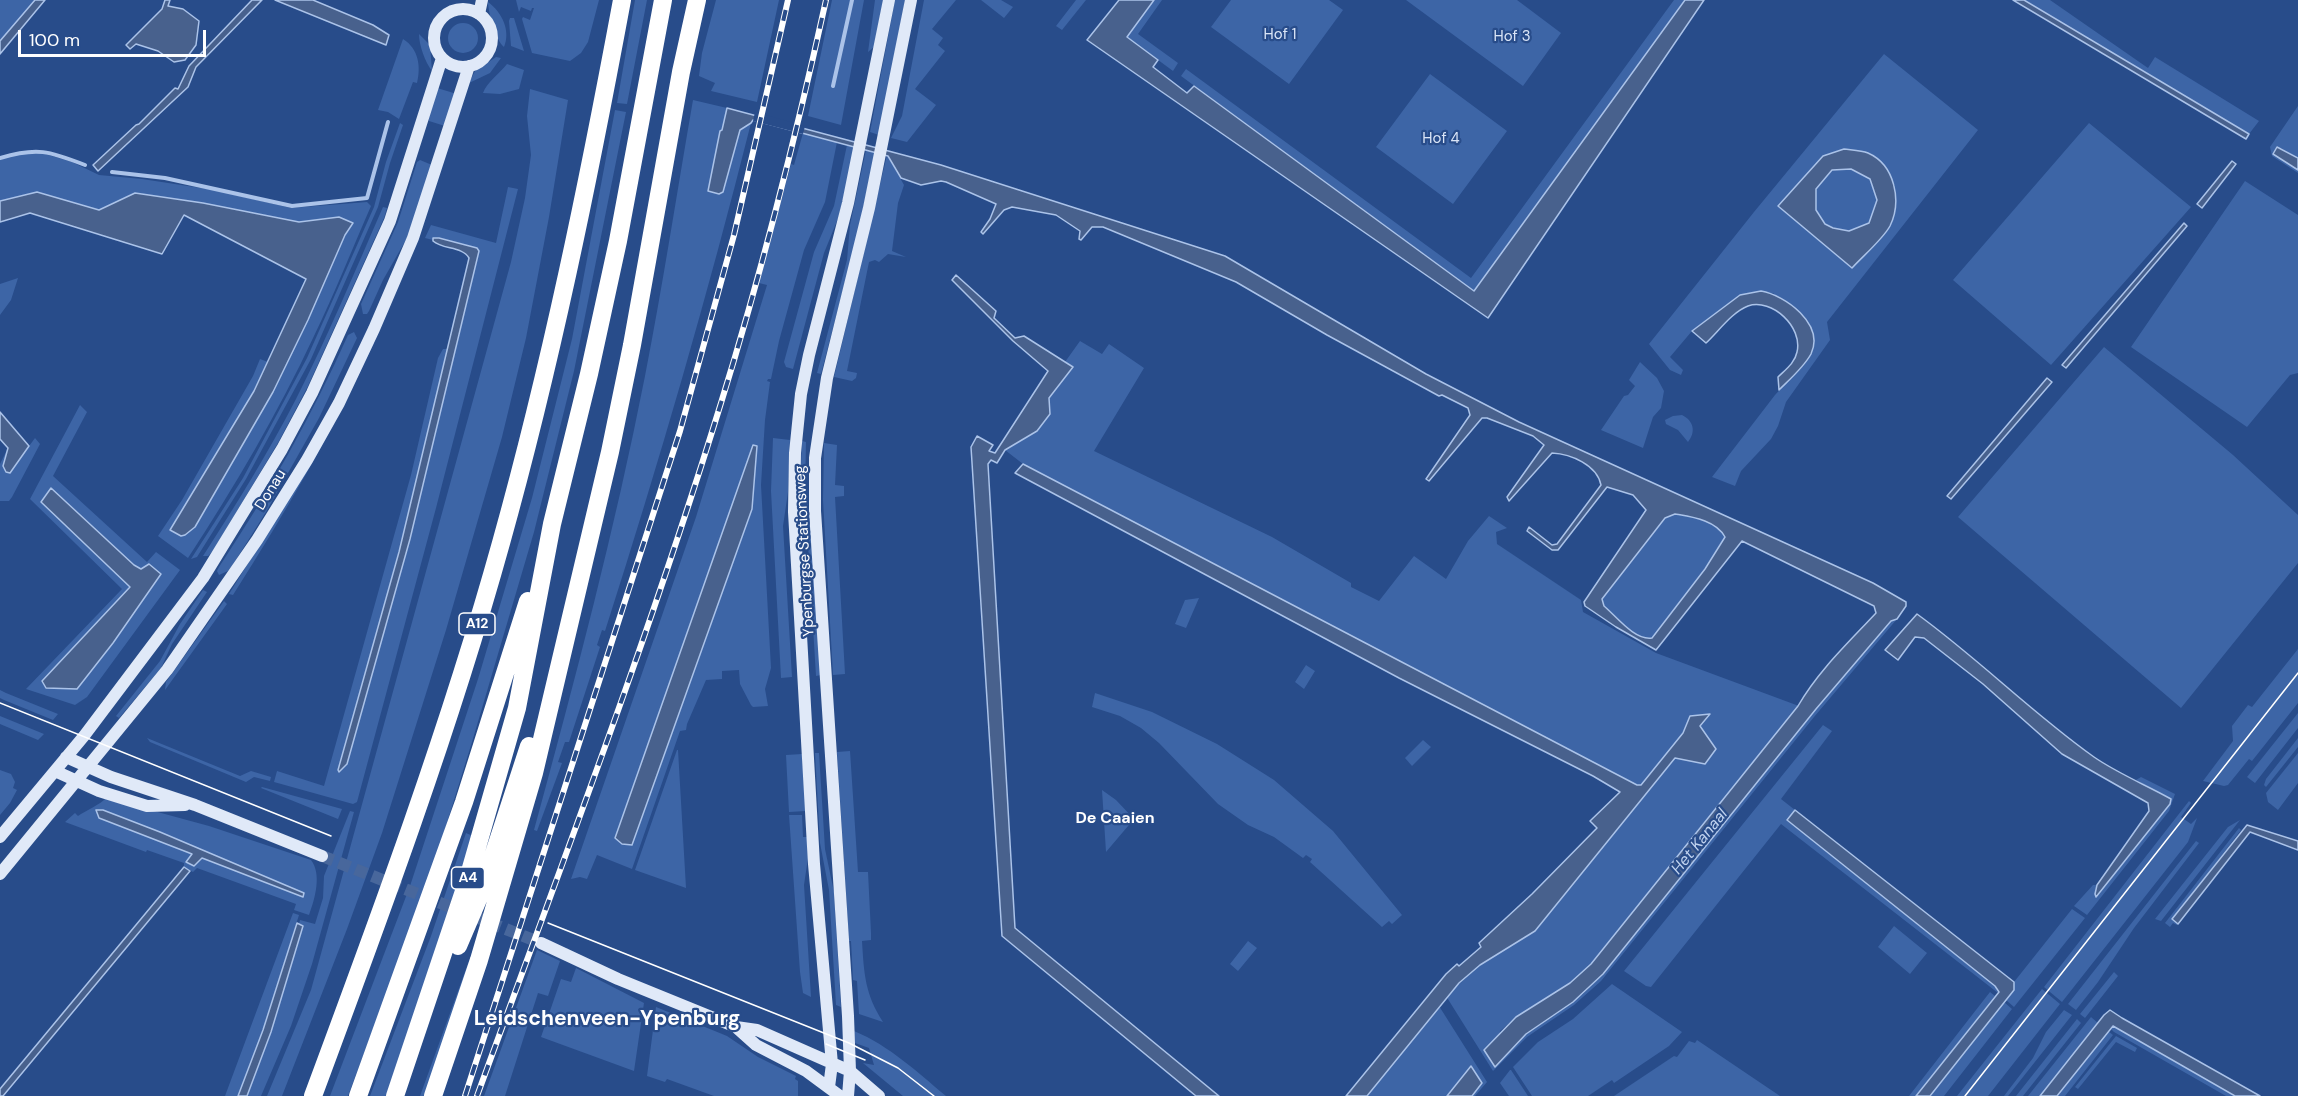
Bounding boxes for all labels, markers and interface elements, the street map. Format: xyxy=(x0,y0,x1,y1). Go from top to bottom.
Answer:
scale bar xyxy=(21,18,208,56)
park label: Hof 1 xyxy=(1264,26,1296,44)
text: 100 m xyxy=(29,28,80,52)
park label: Hof 3 xyxy=(1493,28,1531,46)
park label: Hof 4 xyxy=(1422,130,1460,148)
street label: Ypenburgse Stationsweg xyxy=(792,465,818,637)
street label: Donau xyxy=(252,466,290,514)
road number: A12 xyxy=(459,613,495,635)
water label: Het Kanaal xyxy=(1668,805,1732,879)
district label: De Caaien xyxy=(1075,809,1155,829)
road number: A4 xyxy=(452,867,484,889)
district label: Leidschenveen-Ypenburg xyxy=(474,1006,740,1032)

